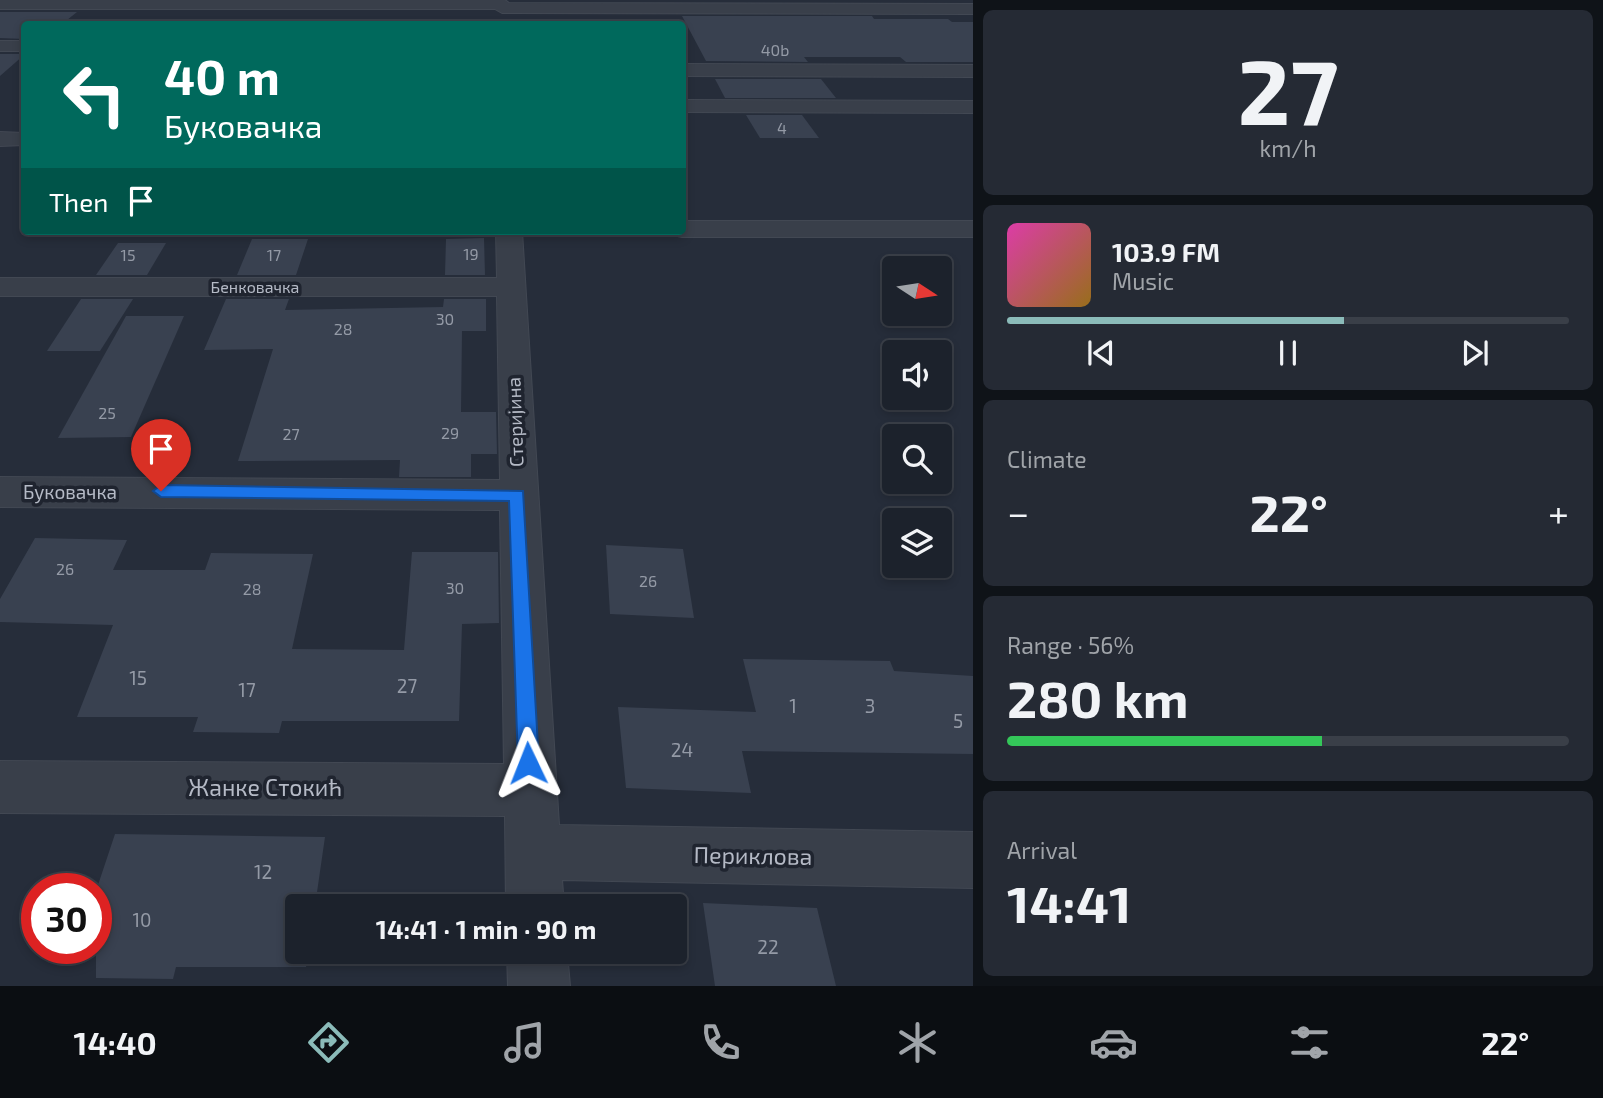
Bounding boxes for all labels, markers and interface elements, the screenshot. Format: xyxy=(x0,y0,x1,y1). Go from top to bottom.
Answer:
text: 27 xyxy=(1238,34,1338,143)
house number: 40b xyxy=(761,40,789,59)
text: 40 m xyxy=(164,46,280,105)
icon: left xyxy=(49,49,140,140)
text: Буковачка xyxy=(164,106,323,144)
house number: 4 xyxy=(777,118,787,137)
text: km/h xyxy=(1259,134,1317,162)
icon: arrive xyxy=(122,182,160,220)
text: Then xyxy=(49,186,108,217)
text: 103.9 FM xyxy=(1112,236,1220,267)
house number: 19 xyxy=(463,244,479,263)
house number: 15 xyxy=(121,245,135,264)
house number: 17 xyxy=(267,245,281,264)
north arrow xyxy=(882,256,952,326)
map controls xyxy=(882,256,952,578)
text: Music xyxy=(1112,267,1174,295)
street label: Бенковачка xyxy=(211,277,299,296)
house number: 30 xyxy=(436,309,454,328)
house number: 28 xyxy=(334,319,352,338)
icon: previous xyxy=(1082,334,1120,372)
icon: pause xyxy=(1269,334,1307,372)
icon: next xyxy=(1456,334,1494,372)
button: sound xyxy=(882,340,952,410)
street label: Стеријина xyxy=(501,377,528,467)
house number: 25 xyxy=(98,403,116,422)
pin xyxy=(131,419,191,491)
house number: 29 xyxy=(441,423,459,442)
house number: 27 xyxy=(282,424,300,443)
button: search xyxy=(882,424,952,494)
icon: arrive xyxy=(142,430,180,468)
text: Climate xyxy=(1007,445,1087,473)
street label: Буковачка xyxy=(23,480,117,504)
text: 22° xyxy=(1249,480,1328,542)
text: − xyxy=(1007,489,1029,535)
text: + xyxy=(1548,489,1569,535)
button: layers xyxy=(882,508,952,578)
house number: 26 xyxy=(56,559,74,578)
house number: 26 xyxy=(639,571,657,590)
house number: 30 xyxy=(446,578,464,597)
house number: 28 xyxy=(243,579,261,598)
text: Range · 56% xyxy=(1007,631,1134,659)
house number: 15 xyxy=(129,666,147,689)
text: 280 km xyxy=(1007,666,1189,728)
house number: 27 xyxy=(397,674,417,697)
house number: 17 xyxy=(238,678,256,701)
house number: 1 xyxy=(789,694,797,717)
house number: 3 xyxy=(865,694,875,717)
house number: 5 xyxy=(953,709,963,732)
position arrow xyxy=(491,726,565,800)
house number: 24 xyxy=(671,738,693,761)
street label: Жанке Стокић xyxy=(188,773,342,801)
text: Arrival xyxy=(1007,836,1077,864)
street label: Периклова xyxy=(694,840,813,870)
house number: 12 xyxy=(254,860,272,883)
text: 14:41 xyxy=(1007,871,1132,933)
speed limit sign: 30 xyxy=(21,873,112,964)
house number: 10 xyxy=(132,908,152,931)
text: 14:41 · 1 min · 90 m xyxy=(376,913,596,944)
house number: 22 xyxy=(757,935,779,958)
icon: directions xyxy=(304,1018,353,1067)
icon: music xyxy=(500,1018,549,1067)
icon: phone xyxy=(696,1018,745,1067)
icon: climate xyxy=(893,1018,942,1067)
icon: car xyxy=(1089,1018,1138,1067)
icon: filters xyxy=(1285,1018,1334,1067)
text: 14:40 xyxy=(74,1023,157,1061)
text: 22° xyxy=(1481,1023,1529,1061)

